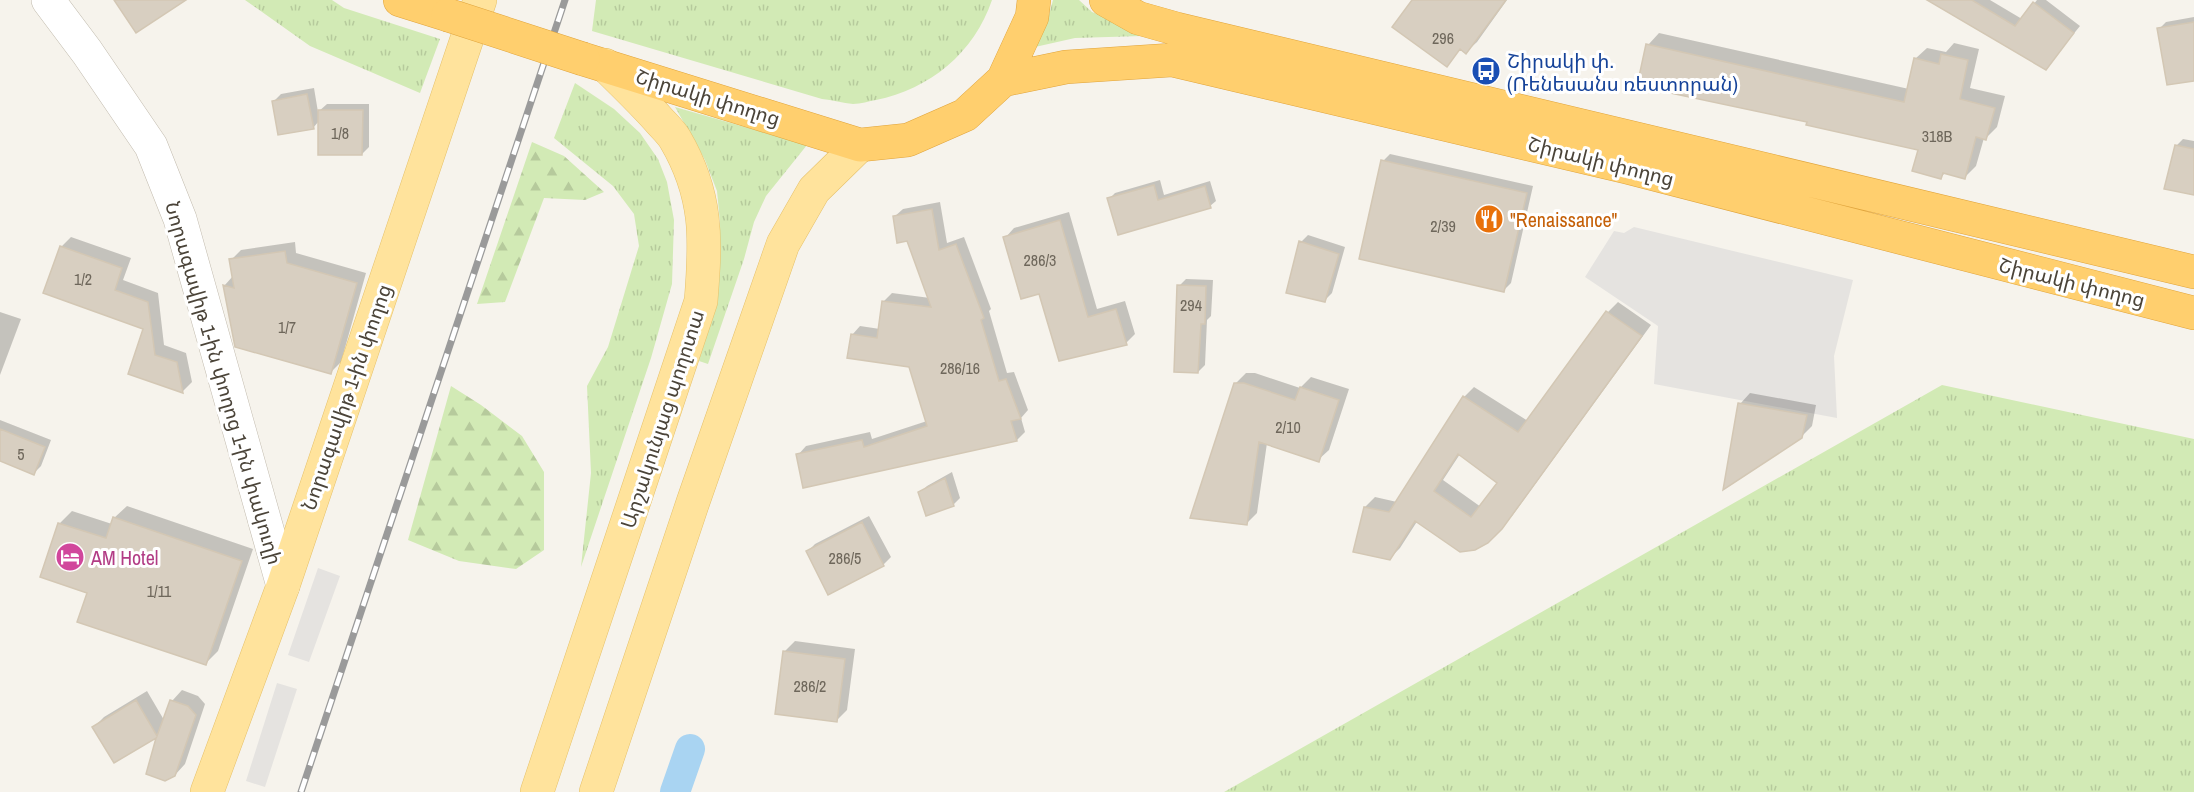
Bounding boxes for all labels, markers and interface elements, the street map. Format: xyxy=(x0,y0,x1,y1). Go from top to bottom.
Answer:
house number: 296 xyxy=(1432,27,1454,49)
place label: Շիրակի փ. (Ռենեսանս ռեստորան) xyxy=(1507,47,1738,97)
bus stop icon: Շիրակի փ. (Ռենեսանս ռեստորան) xyxy=(1470,55,1502,87)
street label: Շիրակի փողոց xyxy=(632,62,784,132)
house number: 1/8 xyxy=(331,122,349,144)
house number: 318B xyxy=(1922,125,1953,147)
street label: Շիրակի փողոց xyxy=(1525,130,1677,192)
street label: Նորագավիթ 1-ին փողոց 1-ին փակուղի xyxy=(159,198,289,568)
restaurant icon: "Renaissance" xyxy=(1473,203,1505,235)
place label: "Renaissance" xyxy=(1510,206,1618,233)
house number: 2/39 xyxy=(1430,215,1456,237)
house number: 286/3 xyxy=(1024,249,1056,271)
street label: Շիրակի փողոց xyxy=(1996,251,2148,313)
house number: 1/2 xyxy=(74,268,92,290)
street label: Նորագավիթ 1-ին փողոց xyxy=(295,280,397,514)
house number: 294 xyxy=(1180,294,1202,316)
street label: Արշակունյաց պողոտա xyxy=(614,306,710,532)
house number: 1/7 xyxy=(278,316,296,338)
house number: 286/16 xyxy=(940,357,980,379)
house number: 2/10 xyxy=(1275,416,1301,438)
house number: 5 xyxy=(17,443,25,465)
hotel icon: AM Hotel xyxy=(54,541,86,573)
place label: AM Hotel xyxy=(90,544,158,571)
house number: 286/5 xyxy=(829,547,861,569)
house number: 1/11 xyxy=(147,580,172,602)
house number: 286/2 xyxy=(794,675,826,697)

